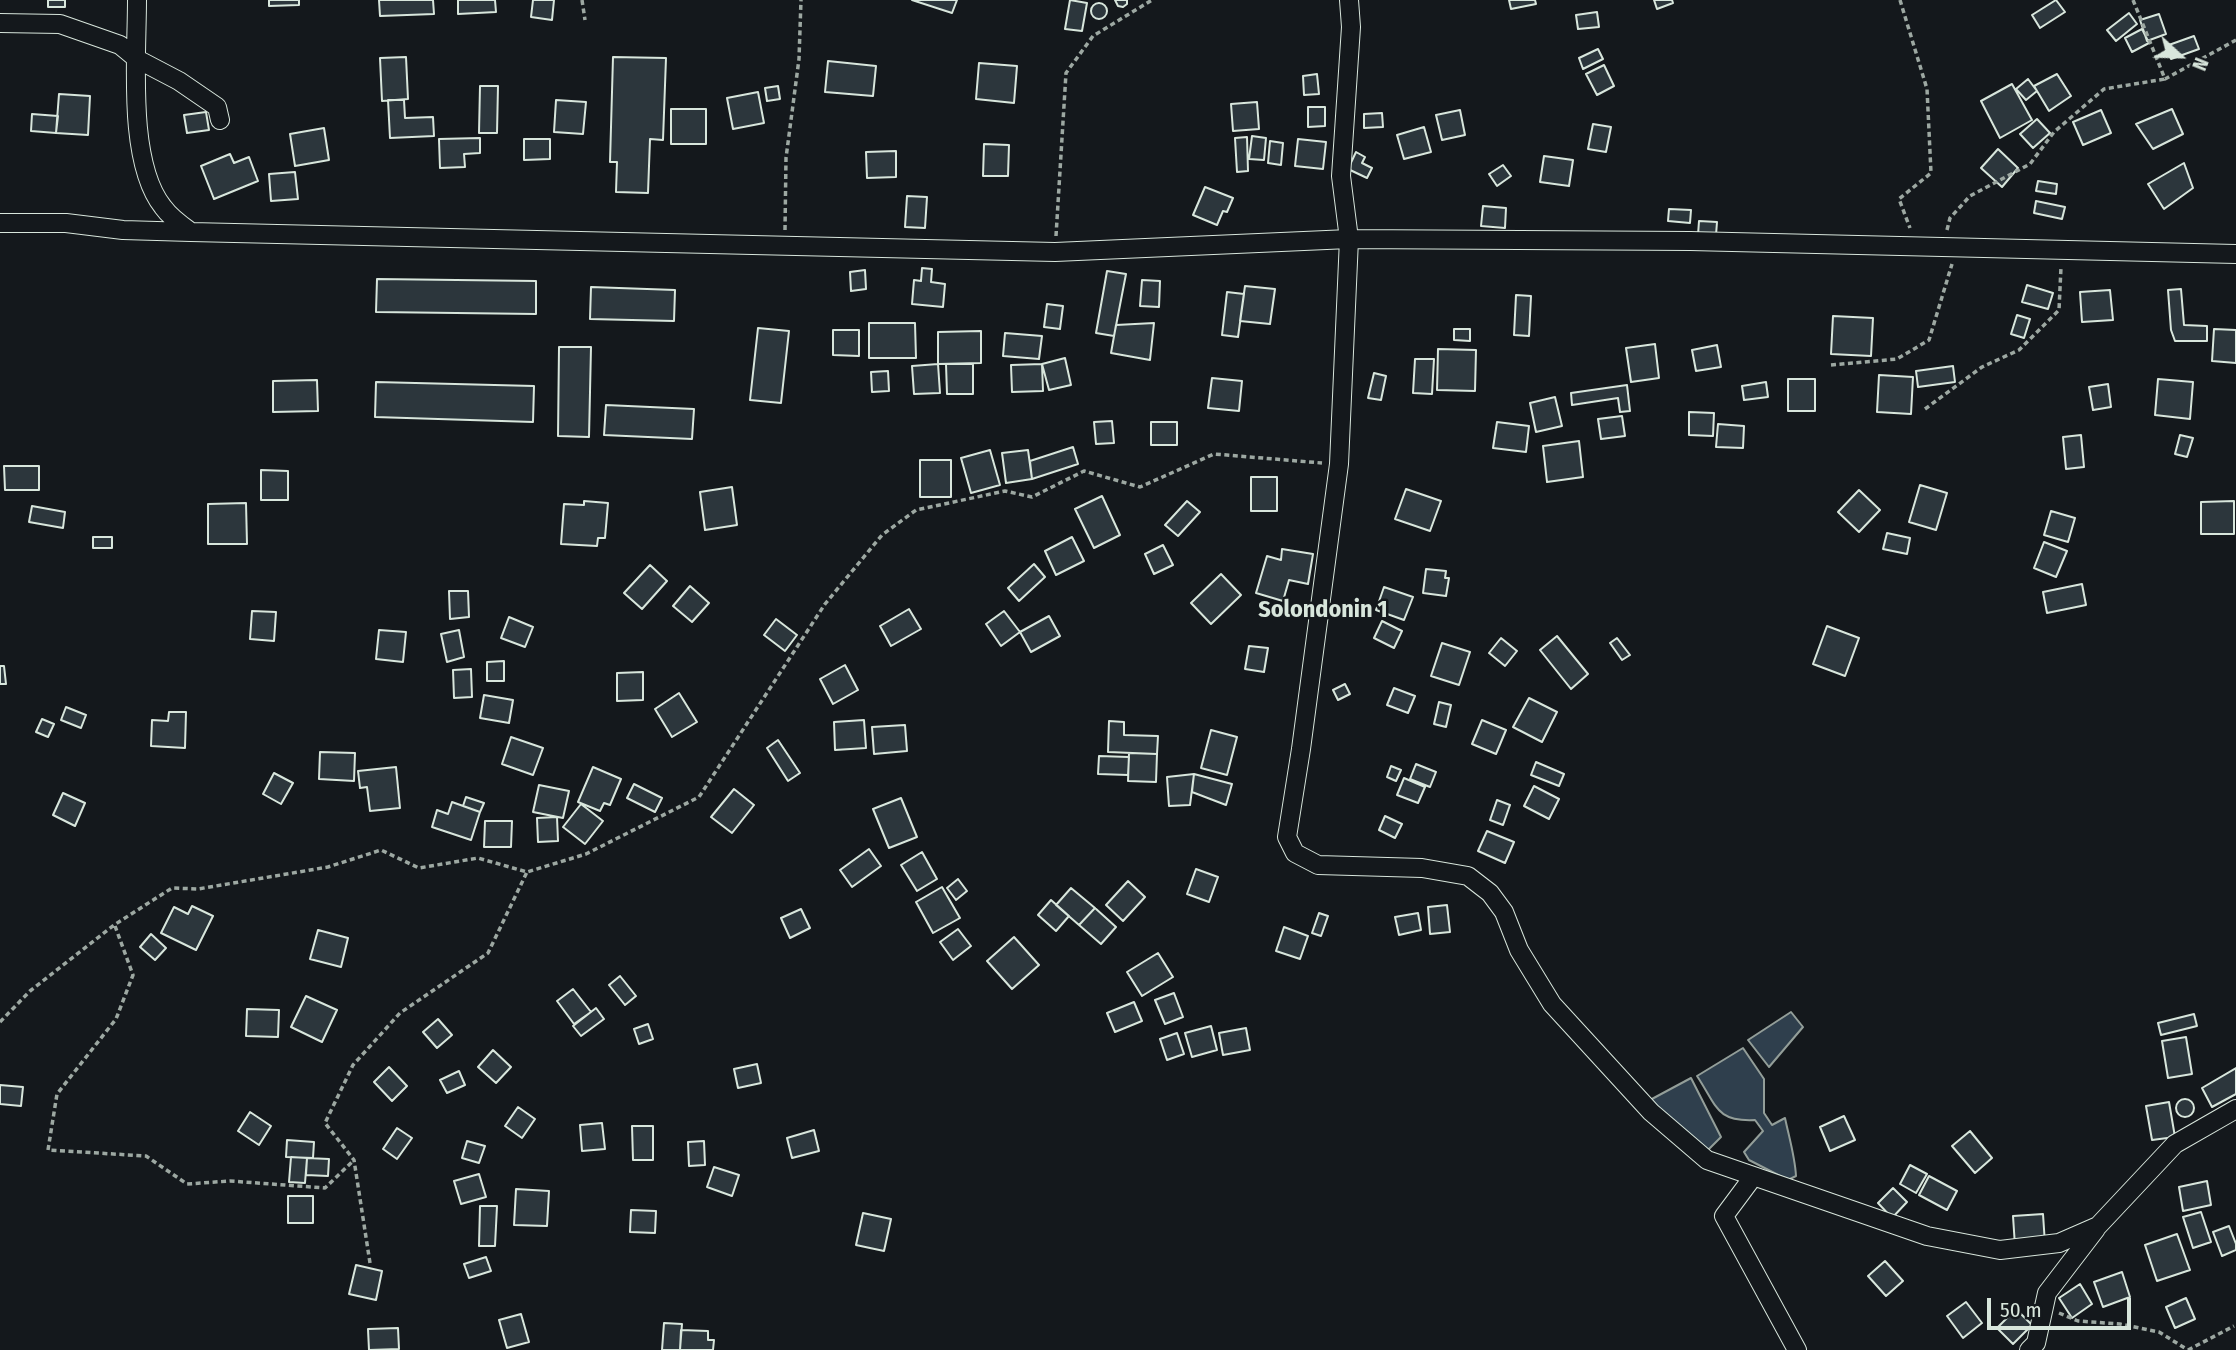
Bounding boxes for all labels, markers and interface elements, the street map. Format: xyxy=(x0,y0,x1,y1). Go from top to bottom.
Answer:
north arrow xyxy=(2145,21,2215,91)
text: N xyxy=(2187,54,2213,74)
district label: Solondonin 1 xyxy=(1258,596,1388,624)
scale bar xyxy=(1991,1284,2134,1328)
text: 50 m xyxy=(2000,1297,2042,1323)

